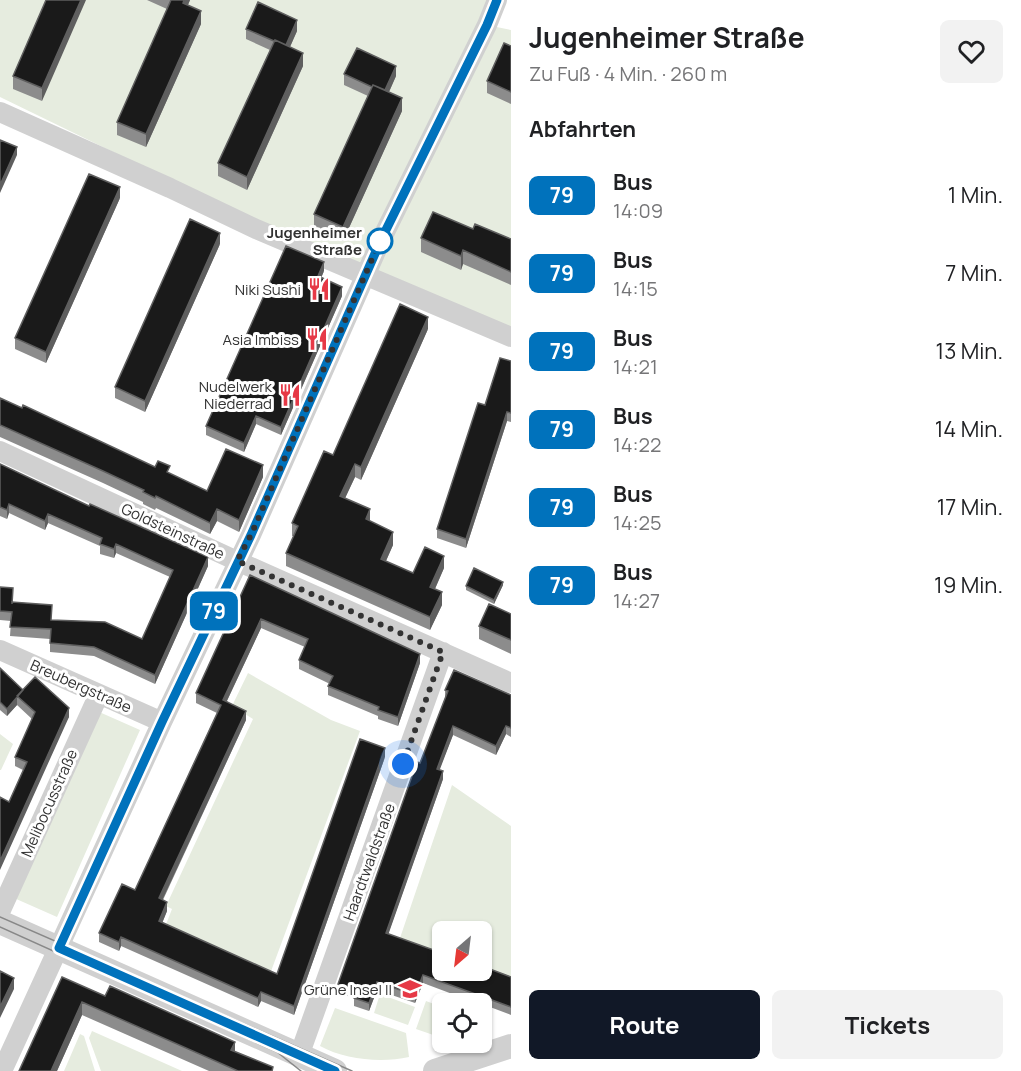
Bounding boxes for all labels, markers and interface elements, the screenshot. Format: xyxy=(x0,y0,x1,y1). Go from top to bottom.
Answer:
text: Jugenheimer Straße xyxy=(529,18,805,56)
button: heart xyxy=(940,20,1003,83)
text: Zu Fuß · 4 Min. · 260 m xyxy=(529,60,727,87)
text: Abfahrten xyxy=(529,114,636,144)
text: Bus xyxy=(613,167,653,197)
text: 1 Min. xyxy=(948,180,1003,210)
text: 79 xyxy=(550,181,574,209)
text: 14:09 xyxy=(613,197,663,224)
place label: Jugenheimer Straße xyxy=(267,222,362,260)
marker: Jugenheimer Straße xyxy=(367,228,393,254)
text: Bus xyxy=(613,245,653,275)
text: 7 Min. xyxy=(945,258,1003,288)
text: 79 xyxy=(550,259,574,287)
text: 14:15 xyxy=(613,275,658,302)
restaurant icon: Niki Sushi xyxy=(306,276,332,302)
place label: Niki Sushi xyxy=(235,279,301,300)
text: Bus xyxy=(613,323,653,353)
restaurant icon: Asia Imbiss xyxy=(304,326,330,352)
place label: Asia Imbiss xyxy=(222,329,299,350)
text: 13 Min. xyxy=(936,336,1003,366)
text: 79 xyxy=(550,337,574,365)
text: 14:21 xyxy=(613,353,658,380)
place label: Nudelwerk Niederrad xyxy=(199,376,273,414)
restaurant icon: Nudelwerk Niederrad xyxy=(277,382,303,408)
text: Bus xyxy=(613,401,653,431)
text: 14 Min. xyxy=(935,414,1003,444)
text: 79 xyxy=(550,415,574,443)
text: 14:22 xyxy=(613,431,661,458)
text: Bus xyxy=(613,479,653,509)
text: 17 Min. xyxy=(937,492,1003,522)
text: 79 xyxy=(550,493,574,521)
street label: Goldsteinstraße xyxy=(118,498,228,564)
text: 14:25 xyxy=(613,509,662,536)
text: Bus xyxy=(613,557,653,587)
text: 19 Min. xyxy=(934,570,1003,600)
text: 79 xyxy=(550,571,574,599)
text: 14:27 xyxy=(613,587,660,614)
line badge: 79 xyxy=(187,592,241,630)
text: 79 xyxy=(202,597,226,625)
street label: Breubergstraße xyxy=(27,654,135,718)
street label: Melibocusstraße xyxy=(16,745,82,860)
your location xyxy=(388,749,418,779)
street label: Haardtwaldstraße xyxy=(338,800,400,924)
north arrow xyxy=(432,921,492,981)
map controls xyxy=(432,921,492,1053)
school or university icon: Grüne Insel II xyxy=(397,976,423,1002)
place label: Grüne Insel II xyxy=(304,979,392,1000)
button: Route xyxy=(529,990,760,1059)
button: Tickets xyxy=(772,990,1003,1059)
button: locate xyxy=(432,993,492,1053)

